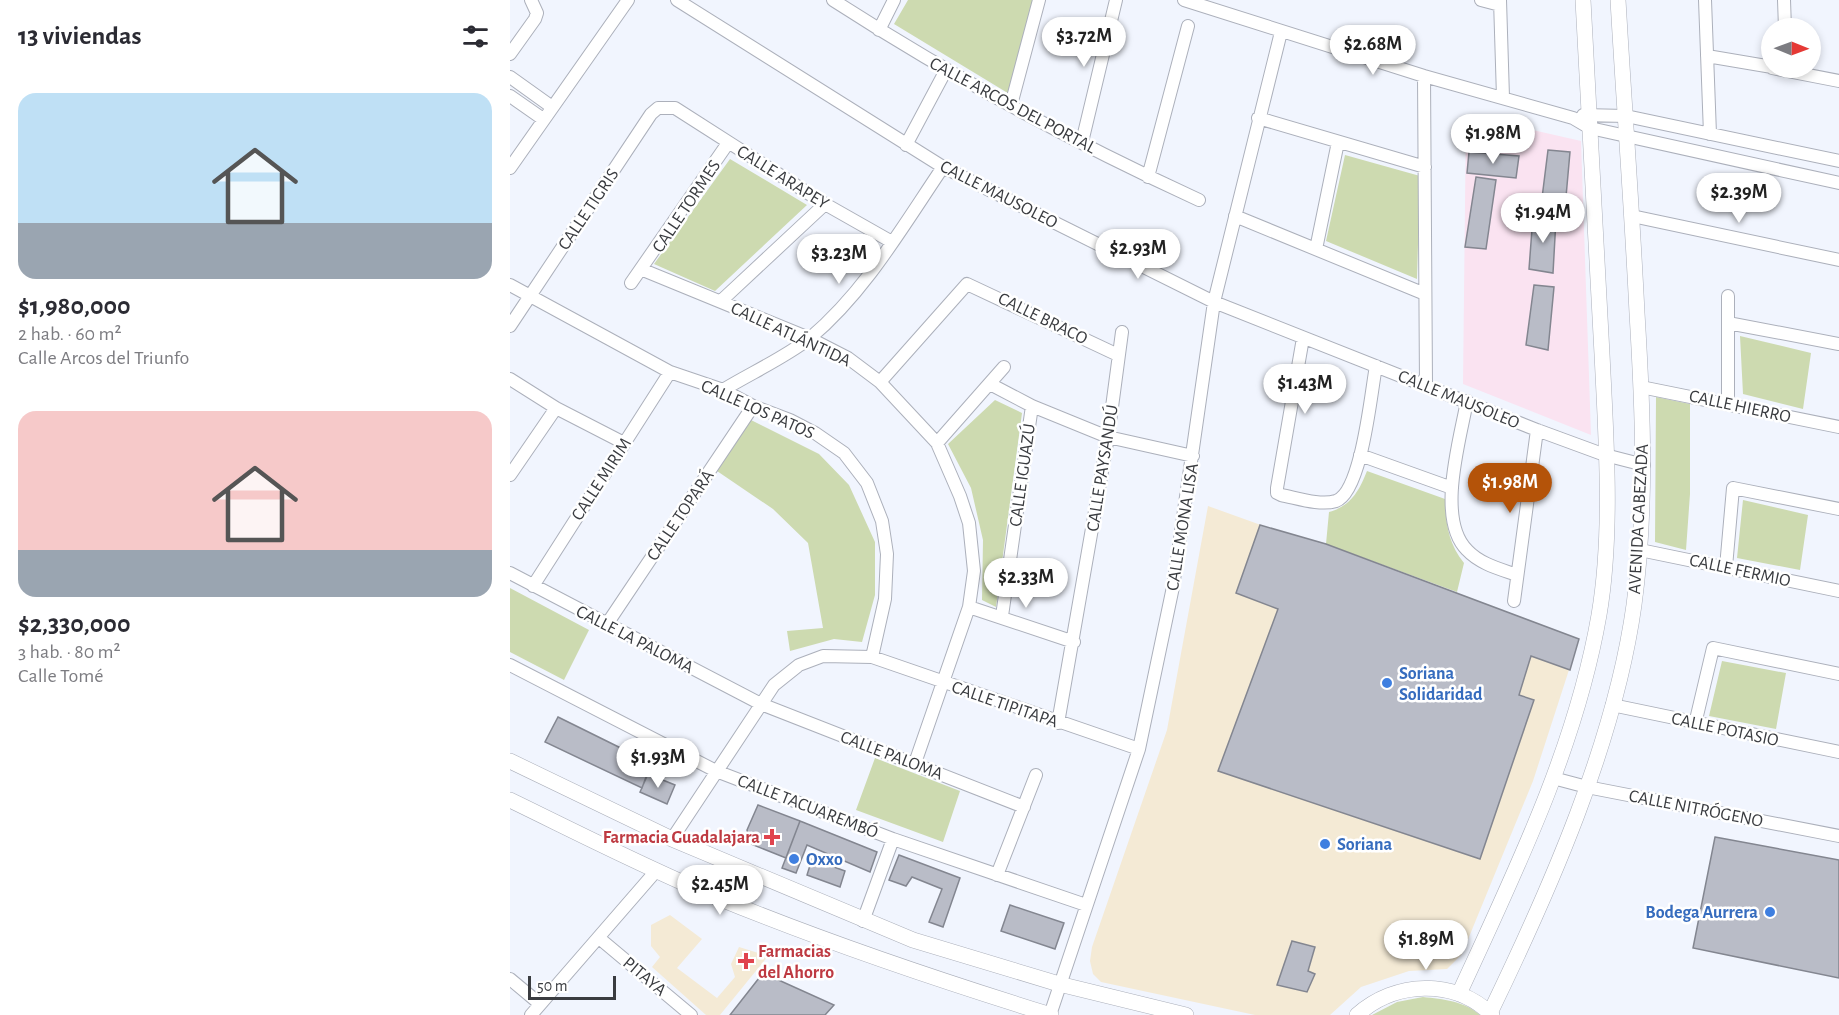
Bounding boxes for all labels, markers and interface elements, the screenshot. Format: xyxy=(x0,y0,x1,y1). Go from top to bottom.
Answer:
pin: $3.72M xyxy=(1035,17,1133,68)
north arrow xyxy=(1761,18,1821,78)
map controls xyxy=(1761,18,1821,78)
icon: filters xyxy=(459,20,492,53)
text: 13 viviendas xyxy=(18,23,141,49)
pin: $2.68M xyxy=(1324,25,1422,76)
text: $3.72M xyxy=(1056,26,1112,46)
text: $2.68M xyxy=(1344,34,1402,54)
street label: CALLE ARCOS DEL PORTAL xyxy=(926,54,1099,158)
pin: $1.98M xyxy=(1444,114,1542,165)
text: $1.98M xyxy=(1465,123,1521,143)
icon: home xyxy=(201,132,309,240)
street label: CALLE ARAPEY xyxy=(733,142,832,213)
street label: CALLE TORMES xyxy=(649,157,724,256)
street label: CALLE MAUSOLEO xyxy=(937,158,1060,232)
street label: CALLE TIGRIS xyxy=(555,166,623,253)
pin: $2.39M xyxy=(1690,173,1788,224)
text: $2.39M xyxy=(1710,182,1768,202)
pin: $1.94M xyxy=(1494,193,1592,244)
text: $1.94M xyxy=(1515,202,1571,222)
pin: $2.93M xyxy=(1089,229,1187,280)
pin: $3.23M xyxy=(790,234,888,285)
text: $2.93M xyxy=(1109,238,1167,258)
text: $3.23M xyxy=(811,243,867,263)
street label: CALLE BRACO xyxy=(995,290,1090,348)
text: $1,980,000 xyxy=(18,293,131,319)
street label: CALLE ATLÁNTIDA xyxy=(728,297,855,371)
text: 2 hab. · 60 m² xyxy=(18,324,121,344)
text: Calle Arcos del Triunfo xyxy=(18,348,189,368)
pin: $1.43M xyxy=(1256,364,1354,415)
street label: CALLE MAUSOLEO xyxy=(1395,367,1522,432)
text: $1.43M xyxy=(1277,373,1333,393)
street label: CALLE LOS PATOS xyxy=(698,377,817,443)
street label: CALLE HIERRO xyxy=(1687,387,1792,427)
street label: CALLE PAYSANDÚ xyxy=(1081,403,1122,533)
street label: CALLE IGUAZÚ xyxy=(1004,422,1039,528)
street label: CALLE MIRIM xyxy=(569,435,635,524)
street label: AVENIDA CABEZADA xyxy=(1626,443,1652,595)
icon: home xyxy=(201,450,309,558)
street label: CALLE MONA LISA xyxy=(1164,462,1202,592)
pin: $1.98M xyxy=(1461,463,1559,514)
street label: CALLE TOPARÁ xyxy=(641,465,718,564)
text: $1.98M xyxy=(1482,472,1538,492)
street label: CALLE FERMIO xyxy=(1688,551,1792,590)
pin: $2.33M xyxy=(977,558,1075,609)
text: $2.33M xyxy=(998,567,1054,587)
street label: CALLE LA PALOMA xyxy=(573,603,697,677)
text: $2,330,000 xyxy=(18,611,130,637)
text: 3 hab. · 80 m² xyxy=(18,642,121,662)
place label: Soriana Solidaridad xyxy=(1399,665,1483,704)
text: Calle Tomé xyxy=(18,666,103,686)
marker: Soriana Solidaridad xyxy=(1380,676,1394,690)
street label: CALLE TIPITAPA xyxy=(949,678,1061,732)
street label: CALLE POTASIO xyxy=(1670,710,1780,750)
street label: CALLE PALOMA xyxy=(838,728,946,784)
pin: $1.93M xyxy=(609,738,707,789)
text: $1.93M xyxy=(631,747,686,767)
street label: CALLE TACUAREMBÓ xyxy=(735,769,882,842)
street label: CALLE NITRÓGENO xyxy=(1627,784,1765,831)
place label: Farmacia Guadalajara xyxy=(603,829,760,847)
marker: Farmacia Guadalajara xyxy=(765,830,779,844)
place label: Soriana xyxy=(1337,836,1392,854)
marker: Soriana xyxy=(1318,837,1332,851)
place label: Oxxo xyxy=(806,851,843,869)
marker: Oxxo xyxy=(787,852,801,866)
pin: $2.45M xyxy=(671,865,769,916)
text: $2.45M xyxy=(691,874,749,894)
place label: Bodega Aurrera xyxy=(1645,904,1758,922)
marker: Bodega Aurrera xyxy=(1763,905,1777,919)
pin: $1.89M xyxy=(1377,920,1475,971)
text: $1.89M xyxy=(1398,929,1454,949)
place label: Farmacias del Ahorro xyxy=(758,943,834,982)
street label: PITAYA xyxy=(619,954,670,1000)
marker: Farmacias del Ahorro xyxy=(739,954,753,968)
scale bar xyxy=(528,973,616,1000)
text: 50 m xyxy=(537,978,568,994)

